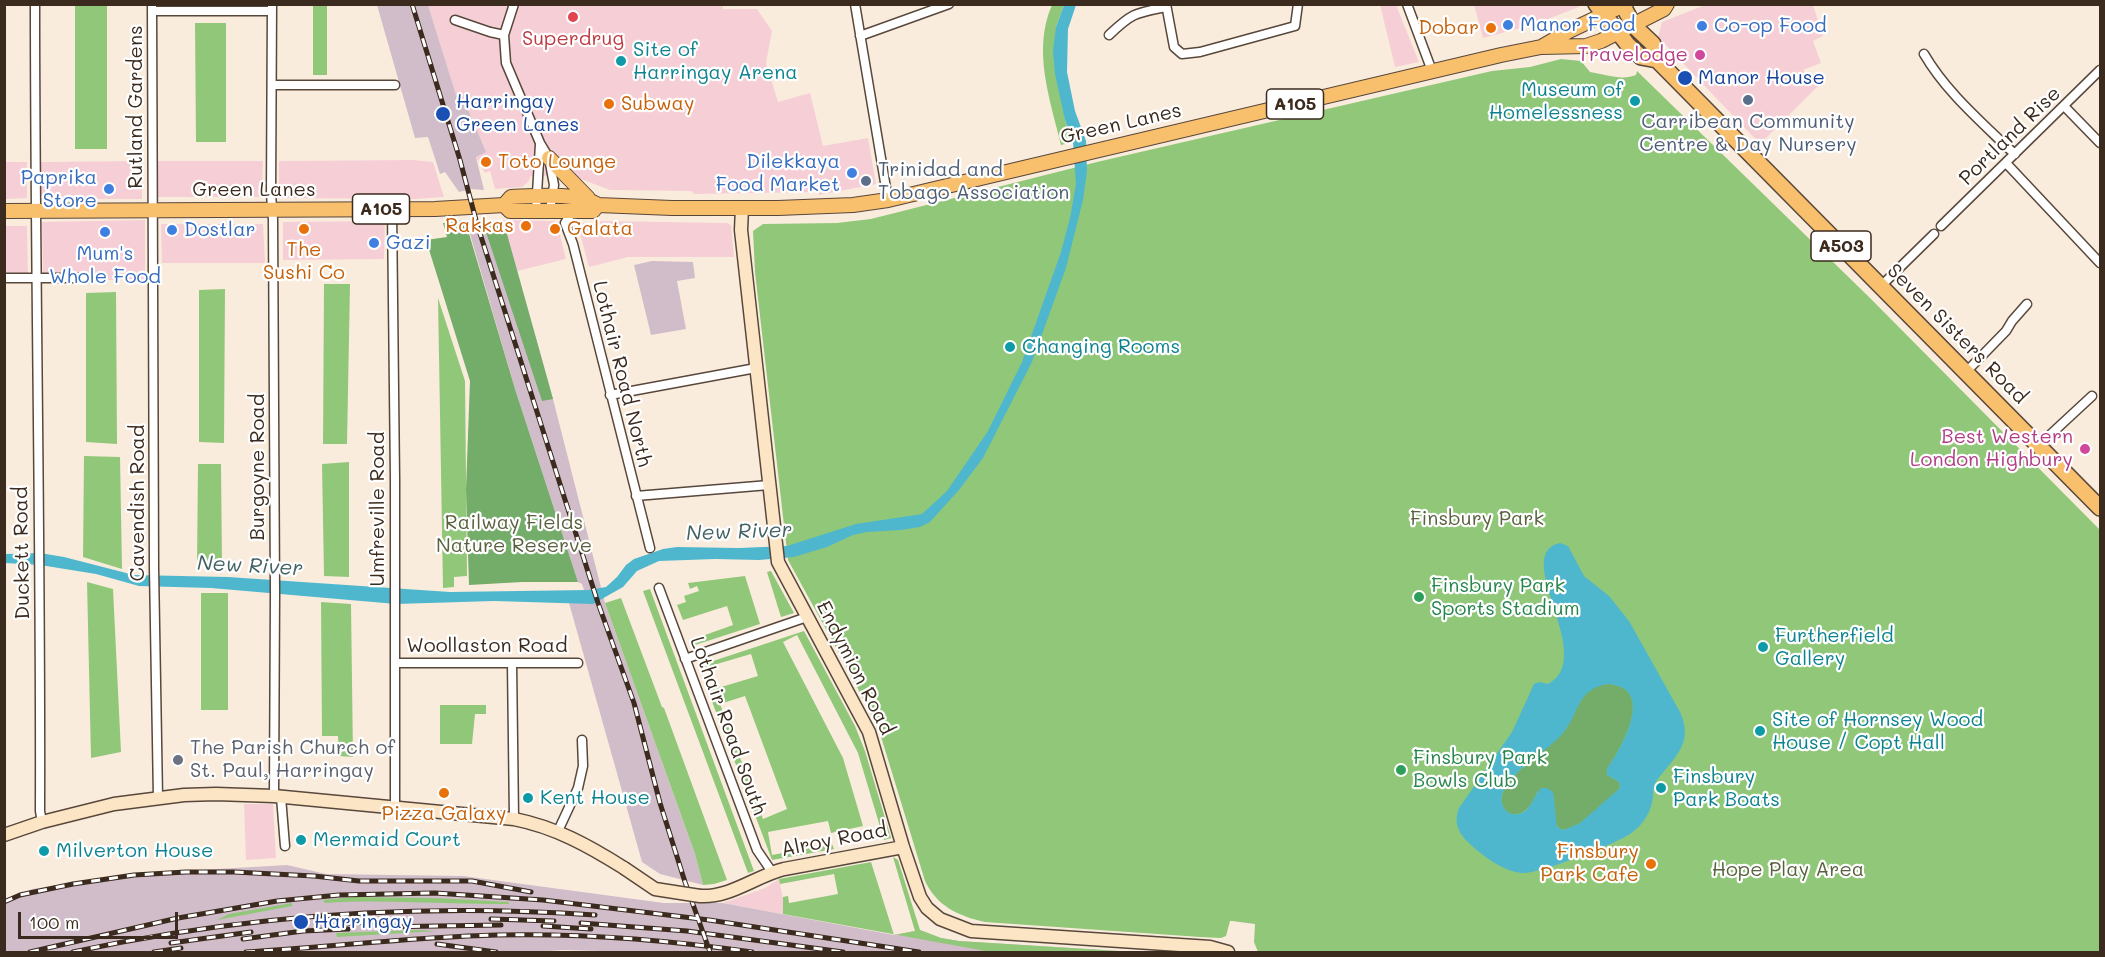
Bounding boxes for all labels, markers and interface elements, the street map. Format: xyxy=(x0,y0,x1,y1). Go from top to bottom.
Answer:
marker: Superdrug xyxy=(566,10,580,24)
place label: Manor Food xyxy=(1520,13,1635,37)
place label: Co-op Food xyxy=(1714,14,1827,38)
place label: Dobar xyxy=(1418,16,1479,40)
marker: Manor Food xyxy=(1501,18,1515,32)
marker: Co-op Food xyxy=(1695,19,1709,33)
marker: Dobar xyxy=(1484,21,1498,35)
street label: Rutland Gardens xyxy=(124,25,148,189)
place label: Superdrug xyxy=(522,27,624,51)
place label: Site of Harringay Arena xyxy=(633,38,798,85)
place label: Travelodge xyxy=(1578,43,1688,67)
marker: Travelodge xyxy=(1693,48,1707,62)
marker: Site of Harringay Arena xyxy=(614,54,628,68)
place label: Manor House xyxy=(1698,66,1825,90)
marker: Manor House xyxy=(1676,69,1694,87)
place label: Museum of Homelessness xyxy=(1489,78,1623,125)
street label: Portland Rise xyxy=(1954,82,2066,190)
road number: A105 xyxy=(1266,89,1324,119)
place label: Harringay Green Lanes xyxy=(456,90,579,137)
place label: Subway xyxy=(621,92,694,116)
marker: Carribean Community Centre & Day Nursery xyxy=(1741,93,1755,107)
marker: Museum of Homelessness xyxy=(1628,94,1642,108)
marker: Subway xyxy=(602,97,616,111)
street label: Green Lanes xyxy=(1058,98,1184,150)
marker: Harringay Green Lanes xyxy=(434,105,452,123)
place label: Carribean Community Centre & Day Nursery xyxy=(1639,110,1857,157)
place label: Toto Lounge xyxy=(498,150,616,174)
place label: Dilekkaya Food Market xyxy=(716,150,840,197)
marker: Toto Lounge xyxy=(479,155,493,169)
place label: Trinidad and Tobago Association xyxy=(878,158,1069,205)
place label: Paprika Store xyxy=(21,166,97,213)
marker: Dilekkaya Food Market xyxy=(845,166,859,180)
marker: Trinidad and Tobago Association xyxy=(859,174,873,188)
street label: Green Lanes xyxy=(192,178,316,202)
marker: Paprika Store xyxy=(102,182,116,196)
road number: A105 xyxy=(352,194,410,224)
place label: Rakkas xyxy=(445,214,514,238)
place label: Galata xyxy=(567,217,633,241)
place label: Dostlar xyxy=(184,218,256,242)
marker: Rakkas xyxy=(519,219,533,233)
marker: The Sushi Co xyxy=(297,222,311,236)
marker: Galata xyxy=(548,222,562,236)
marker: Dostlar xyxy=(165,223,179,237)
marker: Mum's Whole Food xyxy=(98,225,112,239)
place label: Gazi xyxy=(386,231,431,255)
road number: A503 xyxy=(1811,231,1871,261)
marker: Gazi xyxy=(367,236,381,250)
place label: The Sushi Co xyxy=(263,238,345,285)
place label: Mum's Whole Food xyxy=(49,242,161,289)
street label: Seven Sisters Road xyxy=(1882,259,2032,409)
street label: Lothair Road North xyxy=(587,279,657,469)
place label: Changing Rooms xyxy=(1022,335,1180,359)
marker: Changing Rooms xyxy=(1003,340,1017,354)
street label: Burgoyne Road xyxy=(246,394,270,540)
street label: Cavendish Road xyxy=(126,425,150,581)
place label: Best Western London Highbury xyxy=(1910,425,2073,472)
street label: Umfreville Road xyxy=(366,432,390,586)
marker: Best Western London Highbury xyxy=(2078,442,2092,456)
street label: Duckett Road xyxy=(9,486,35,620)
park label: Finsbury Park xyxy=(1410,507,1544,531)
park label: Railway Fields Nature Reserve xyxy=(436,511,592,558)
water label: New River xyxy=(686,518,792,546)
water label: New River xyxy=(196,551,304,581)
place label: Finsbury Park Sports Stadium xyxy=(1431,574,1580,621)
marker: Finsbury Park Sports Stadium xyxy=(1412,590,1426,604)
street label: Endymion Road xyxy=(811,597,899,739)
place label: Furtherfield Gallery xyxy=(1775,624,1894,671)
street label: Woollaston Road xyxy=(406,634,568,658)
street label: Lothair Road South xyxy=(685,634,771,818)
marker: Furtherfield Gallery xyxy=(1756,640,1770,654)
place label: Site of Hornsey Wood House / Copt Hall xyxy=(1772,708,1983,755)
marker: Site of Hornsey Wood House / Copt Hall xyxy=(1753,724,1767,738)
place label: The Parish Church of St. Paul, Harringay xyxy=(190,736,395,783)
place label: Finsbury Park Bowls Club xyxy=(1413,746,1547,793)
marker: The Parish Church of St. Paul, Harringay xyxy=(171,753,185,767)
marker: Finsbury Park Bowls Club xyxy=(1394,763,1408,777)
place label: Finsbury Park Boats xyxy=(1673,765,1780,812)
marker: Finsbury Park Boats xyxy=(1654,781,1668,795)
marker: Pizza Galaxy xyxy=(437,786,451,800)
place label: Kent House xyxy=(540,786,650,810)
marker: Kent House xyxy=(521,791,535,805)
place label: Pizza Galaxy xyxy=(382,802,506,826)
street label: Alroy Road xyxy=(779,818,889,862)
place label: Mermaid Court xyxy=(313,828,461,852)
marker: Mermaid Court xyxy=(294,833,308,847)
place label: Milverton House xyxy=(56,839,213,863)
place label: Finsbury Park Cafe xyxy=(1540,840,1639,887)
marker: Milverton House xyxy=(37,844,51,858)
marker: Finsbury Park Cafe xyxy=(1644,857,1658,871)
park label: Hope Play Area xyxy=(1712,858,1864,882)
scale bar xyxy=(21,900,182,938)
text: 100 m xyxy=(29,910,79,934)
place label: Harringay xyxy=(314,910,412,934)
marker: Harringay xyxy=(292,913,310,931)

